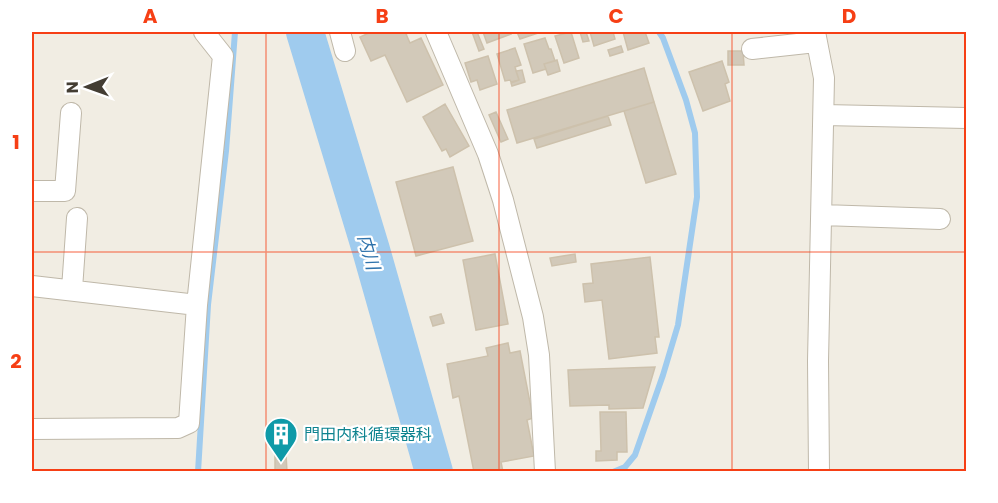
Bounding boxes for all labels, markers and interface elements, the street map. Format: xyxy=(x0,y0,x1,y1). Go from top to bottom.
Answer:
text: A xyxy=(143,2,158,30)
text: B xyxy=(375,2,389,30)
text: C xyxy=(608,2,624,30)
text: D xyxy=(842,2,856,30)
north arrow xyxy=(57,57,117,117)
text: N xyxy=(61,81,84,93)
text: 1 xyxy=(12,128,20,156)
water label: 内川 xyxy=(352,231,387,275)
text: 2 xyxy=(10,347,22,375)
building icon: 門田内科循環器科 xyxy=(263,416,299,463)
place label: 門田内科循環器科 xyxy=(304,423,432,446)

